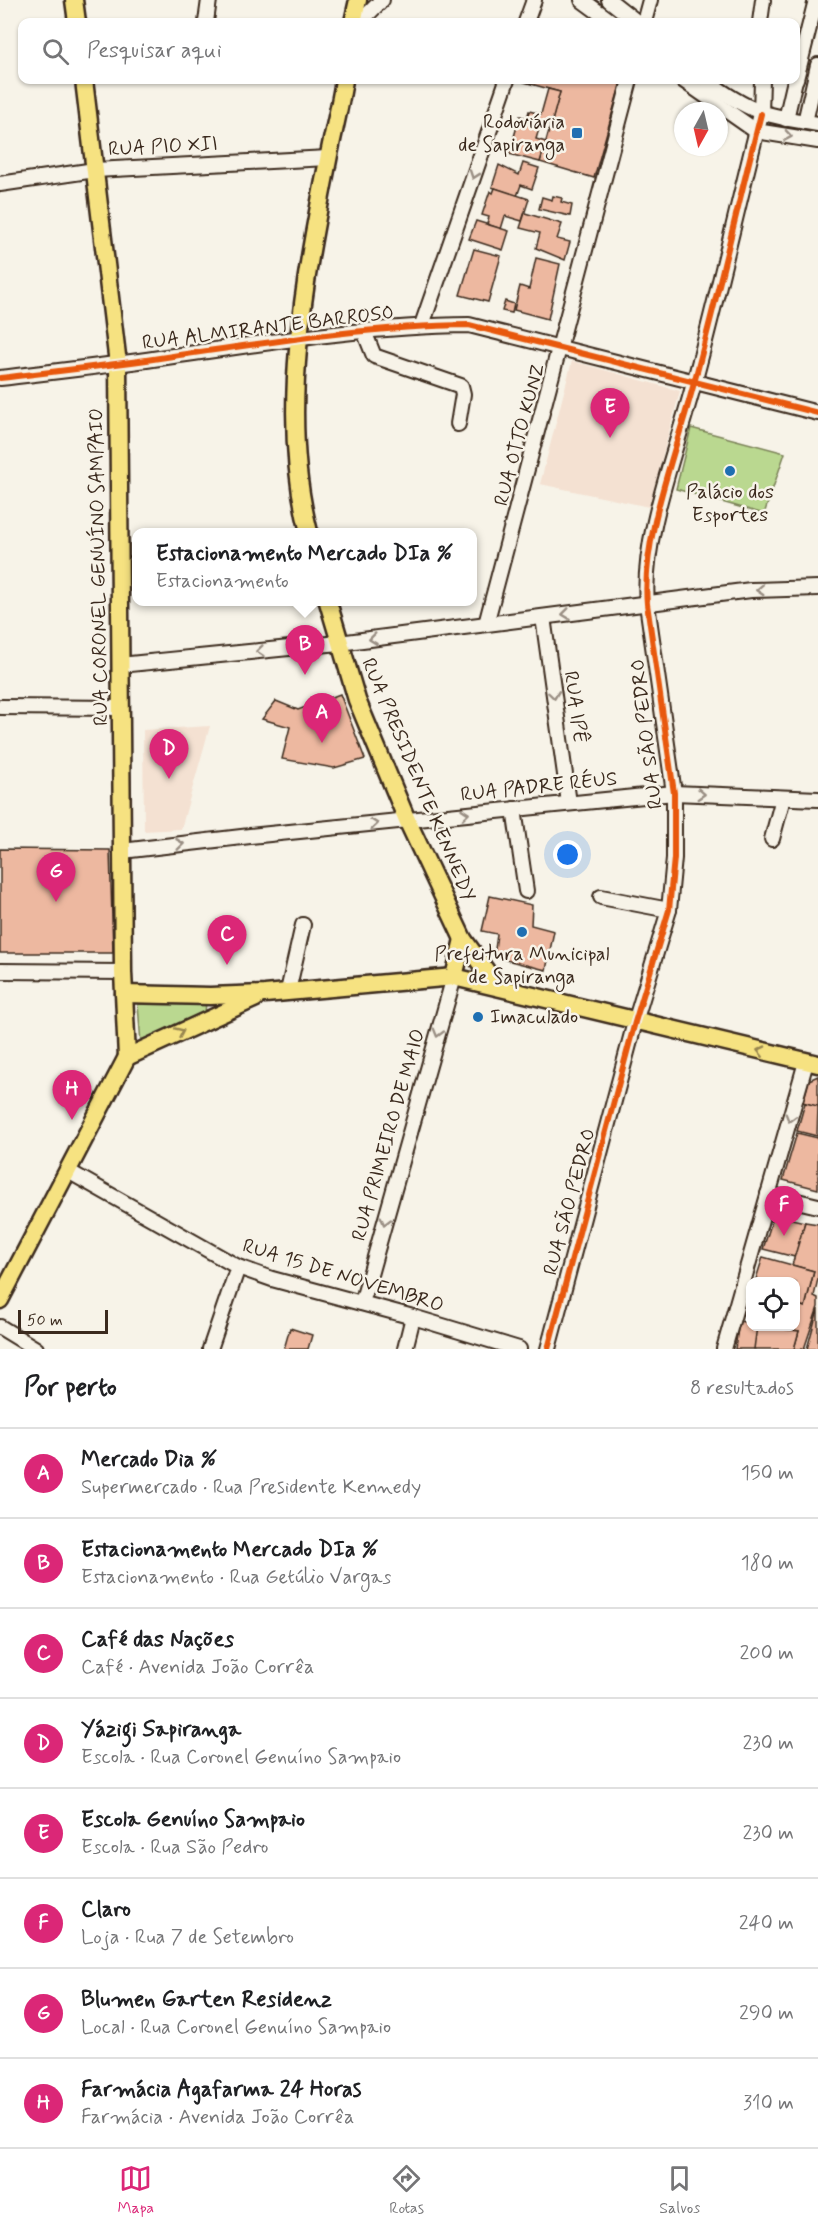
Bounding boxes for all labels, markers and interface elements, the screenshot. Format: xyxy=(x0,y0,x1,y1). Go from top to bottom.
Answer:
search box xyxy=(18,18,800,84)
icon: search xyxy=(39,35,72,68)
text: Pesquisar aqui xyxy=(87,37,222,65)
north arrow xyxy=(674,102,728,156)
place label: Rodoviária de Sapiranga xyxy=(458,109,565,160)
marker: Rodoviária de Sapiranga xyxy=(570,126,584,140)
one-way arrow xyxy=(782,129,792,142)
street label: RUA PIO XII xyxy=(107,131,219,163)
one-way arrow xyxy=(469,169,481,179)
street label: RUA ALMIRANTE BARROSO xyxy=(141,299,395,357)
street label: RUA OTTO KUNZ xyxy=(488,360,552,509)
pin: E xyxy=(590,388,630,438)
street label: RUA CORONEL GENUÍNO SAMPAIO xyxy=(83,408,115,726)
marker: Palácio dos Esportes xyxy=(723,464,737,478)
place label: Palácio dos Esportes xyxy=(686,479,774,529)
popup xyxy=(132,528,477,606)
text: Estacionamento Mercado DIa % xyxy=(156,540,453,568)
text: Estacionamento xyxy=(156,568,289,595)
one-way arrow xyxy=(755,583,764,596)
one-way arrow xyxy=(562,607,571,620)
pin: B xyxy=(286,626,324,675)
one-way arrow xyxy=(368,632,377,644)
one-way arrow xyxy=(256,645,265,657)
street label: RUA PRESIDENTE KENNEDY xyxy=(354,654,482,906)
street label: RUA SÃO PEDRO xyxy=(624,657,670,811)
street label: RUA IPÊ xyxy=(557,669,593,745)
one-way arrow xyxy=(547,691,559,700)
pin: A xyxy=(302,694,342,743)
pin: D xyxy=(150,730,188,779)
street label: RUA PADRE RÉUS xyxy=(459,765,619,809)
one-way arrow xyxy=(697,787,706,800)
one-way arrow xyxy=(461,808,470,821)
one-way arrow xyxy=(370,818,379,831)
one-way arrow xyxy=(176,839,185,851)
your location xyxy=(553,840,582,869)
pin: G xyxy=(36,852,76,902)
pin: C xyxy=(208,916,246,965)
marker: Prefeitura Municipal de Sapiranga xyxy=(515,925,529,939)
place label: Prefeitura Municipal de Sapiranga xyxy=(434,941,610,992)
place label: Imaculado xyxy=(490,1004,578,1031)
marker: Imaculado xyxy=(471,1010,485,1024)
street label: RUA PRIMEIRO DE MAIO xyxy=(346,1026,432,1244)
one-way arrow xyxy=(173,1027,184,1039)
one-way arrow xyxy=(433,1028,445,1038)
one-way arrow xyxy=(756,1046,766,1059)
pin: H xyxy=(52,1070,92,1120)
one-way arrow xyxy=(785,1112,797,1123)
street label: RUA SÃO PEDRO xyxy=(537,1126,603,1278)
pin: F xyxy=(764,1186,804,1236)
one-way arrow xyxy=(380,1215,392,1226)
street label: RUA 15 DE NOVEMBRO xyxy=(239,1233,447,1319)
map controls xyxy=(746,1277,800,1331)
button: locate xyxy=(746,1277,800,1331)
scale bar xyxy=(18,1307,108,1334)
text: 50 m xyxy=(27,1310,63,1331)
text: Por perto xyxy=(24,1371,117,1405)
text: 8 resultados xyxy=(690,1375,794,1402)
text: Mercado Dia % xyxy=(81,1446,217,1474)
text: A xyxy=(37,1460,50,1487)
text: 150 m xyxy=(741,1460,794,1487)
text: Supermercado · Rua Presidente Kennedy xyxy=(81,1474,421,1501)
text: Estacionamento Mercado DIa % xyxy=(81,1536,378,1564)
text: B xyxy=(37,1550,50,1577)
text: 180 m xyxy=(741,1550,794,1577)
text: Estacionamento · Rua Getúlio Vargas xyxy=(81,1564,391,1591)
text: Café das Nações xyxy=(81,1626,234,1654)
text: C xyxy=(36,1640,51,1667)
text: 200 m xyxy=(739,1640,794,1667)
text: Café · Avenida João Corrêa xyxy=(81,1654,314,1681)
text: Yázigi Sapiranga xyxy=(81,1716,241,1744)
text: D xyxy=(37,1730,50,1757)
text: 230 m xyxy=(742,1730,794,1757)
text: Escola · Rua Coronel Genuíno Sampaio xyxy=(81,1744,401,1771)
text: Escola Genuíno Sampaio xyxy=(81,1806,305,1834)
text: E xyxy=(38,1820,49,1847)
text: 230 m xyxy=(742,1820,794,1847)
text: Escola · Rua São Pedro xyxy=(81,1834,268,1861)
text: Claro xyxy=(81,1896,131,1924)
text: F xyxy=(38,1910,49,1937)
text: 240 m xyxy=(739,1910,794,1937)
text: Loja · Rua 7 de Setembro xyxy=(81,1924,294,1951)
text: Blumen Garten Residenz xyxy=(81,1986,332,2014)
text: G xyxy=(37,2000,50,2027)
text: 290 m xyxy=(739,2000,794,2027)
text: Local · Rua Coronel Genuíno Sampaio xyxy=(81,2014,391,2041)
text: Farmácia Agafarma 24 Horas xyxy=(81,2076,361,2104)
text: H xyxy=(37,2090,50,2117)
text: 310 m xyxy=(743,2090,794,2117)
text: Farmácia · Avenida João Corrêa xyxy=(81,2104,354,2131)
tab: Mapa xyxy=(118,2162,154,2219)
tab: Rotas xyxy=(389,2162,424,2219)
tab: Salvos xyxy=(659,2162,700,2219)

